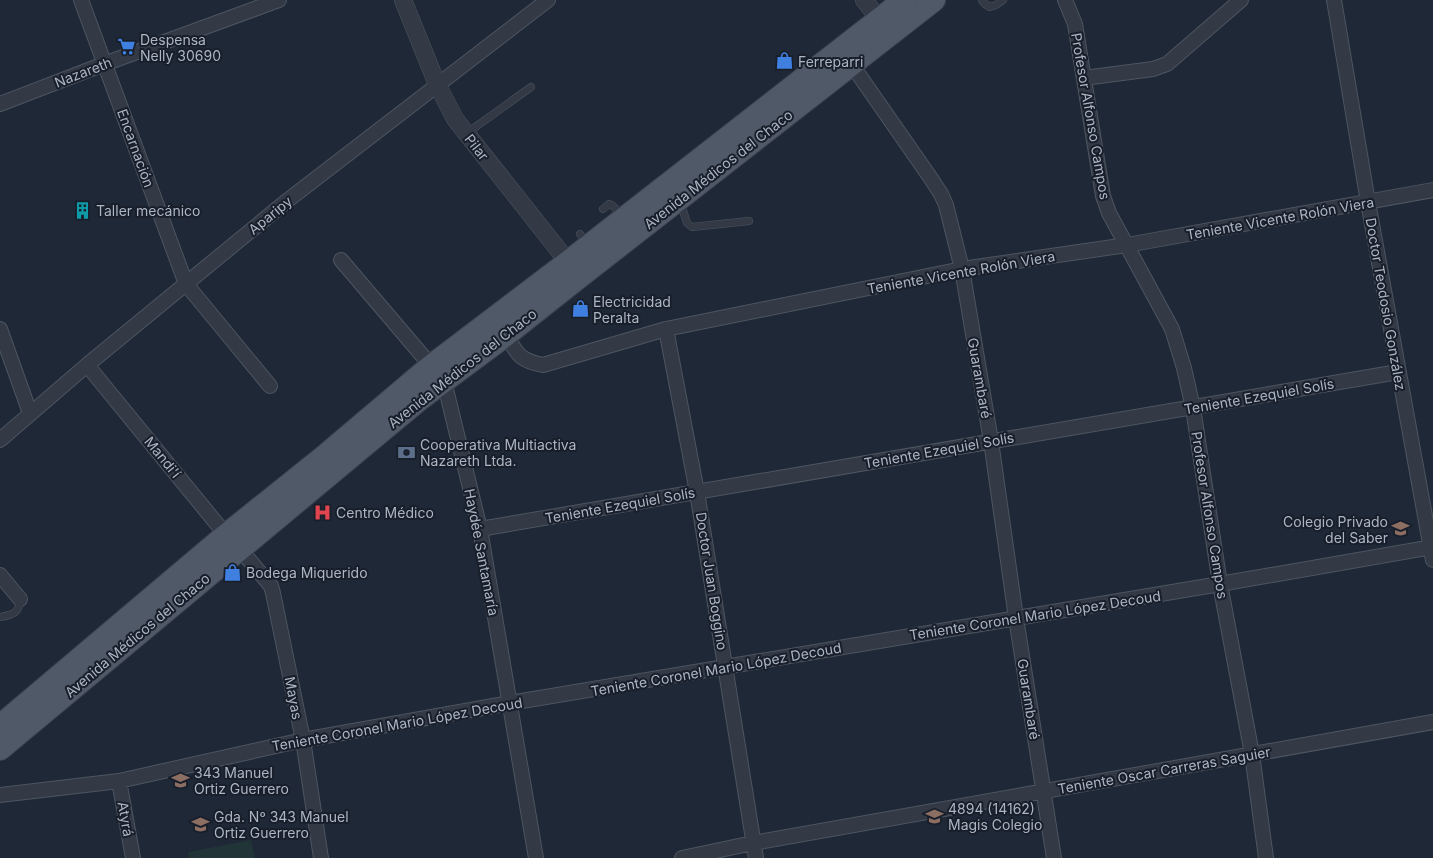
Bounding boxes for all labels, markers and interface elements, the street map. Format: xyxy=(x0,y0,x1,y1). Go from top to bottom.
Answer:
place label: Despensa Nelly 30690 xyxy=(140,31,221,64)
street label: Profesor Alfonso Campos xyxy=(1068,31,1114,201)
supermarket icon: Despensa Nelly 30690 xyxy=(117,37,137,57)
shop icon: Ferreparri xyxy=(775,51,795,71)
street label: Nazareth xyxy=(52,53,114,91)
place label: Ferreparri xyxy=(798,53,864,70)
street label: Encarnación xyxy=(114,106,158,190)
street label: Avenida Médicos del Chaco xyxy=(640,106,796,232)
street label: Pilar xyxy=(461,130,493,164)
street label: Aparipy xyxy=(245,192,295,238)
street label: Teniente Vicente Rolón Viera xyxy=(1185,193,1375,243)
building icon: Taller mecánico xyxy=(73,200,93,220)
place label: Taller mecánico xyxy=(96,202,201,219)
street label: Doctor Teodosio González xyxy=(1362,216,1410,392)
street label: Teniente Vicente Rolón Viera xyxy=(866,247,1056,297)
place label: Electricidad Peralta xyxy=(593,293,671,326)
shop icon: Electricidad Peralta xyxy=(570,299,590,319)
street label: Avenida Médicos del Chaco xyxy=(384,305,540,431)
street label: Guarambaré xyxy=(965,336,995,420)
street label: Teniente Ezequiel Solís xyxy=(1183,374,1335,418)
street label: Teniente Ezequiel Solís xyxy=(863,428,1015,472)
street label: Profesor Alfonso Campos xyxy=(1188,430,1232,600)
street label: Mandi'í xyxy=(141,433,185,482)
place label: Cooperativa Multiactiva Nazareth Ltda. xyxy=(420,436,576,469)
bank icon: Cooperativa Multiactiva Nazareth Ltda. xyxy=(397,442,417,462)
street label: Teniente Ezequiel Solís xyxy=(544,483,696,527)
street label: Haydée Santamaría xyxy=(461,487,503,617)
hospital icon: Centro Médico xyxy=(313,502,333,522)
place label: Centro Médico xyxy=(336,504,434,521)
street label: Doctor Juan Boggino xyxy=(693,511,731,651)
place label: Colegio Privado del Saber xyxy=(1283,513,1388,546)
school or university icon: Colegio Privado del Saber xyxy=(1391,519,1411,539)
shop icon: Bodega Miquerido xyxy=(223,562,243,582)
place label: Bodega Miquerido xyxy=(246,564,368,581)
street label: Avenida Médicos del Chaco xyxy=(61,569,213,701)
street label: Teniente Coronel Mario López Decoud xyxy=(908,587,1162,643)
street label: Teniente Coronel Mario López Decoud xyxy=(589,639,843,699)
street label: Guarambaré xyxy=(1014,657,1044,741)
street label: Mayas xyxy=(282,675,306,721)
street label: Teniente Coronel Mario López Decoud xyxy=(270,694,524,754)
street label: Teniente Oscar Carreras Saguier xyxy=(1056,743,1272,797)
place label: 343 Manuel Ortiz Guerrero xyxy=(194,764,289,797)
school or university icon: 343 Manuel Ortiz Guerrero xyxy=(171,770,191,790)
street label: Atyrá xyxy=(115,800,137,838)
place label: 4894 (14162) Magis Colegio xyxy=(948,800,1042,833)
school or university icon: 4894 (14162) Magis Colegio xyxy=(925,806,945,826)
place label: Gda. Nº 343 Manuel Ortiz Guerrero xyxy=(214,808,349,841)
school or university icon: Gda. Nº 343 Manuel Ortiz Guerrero xyxy=(191,814,211,834)

